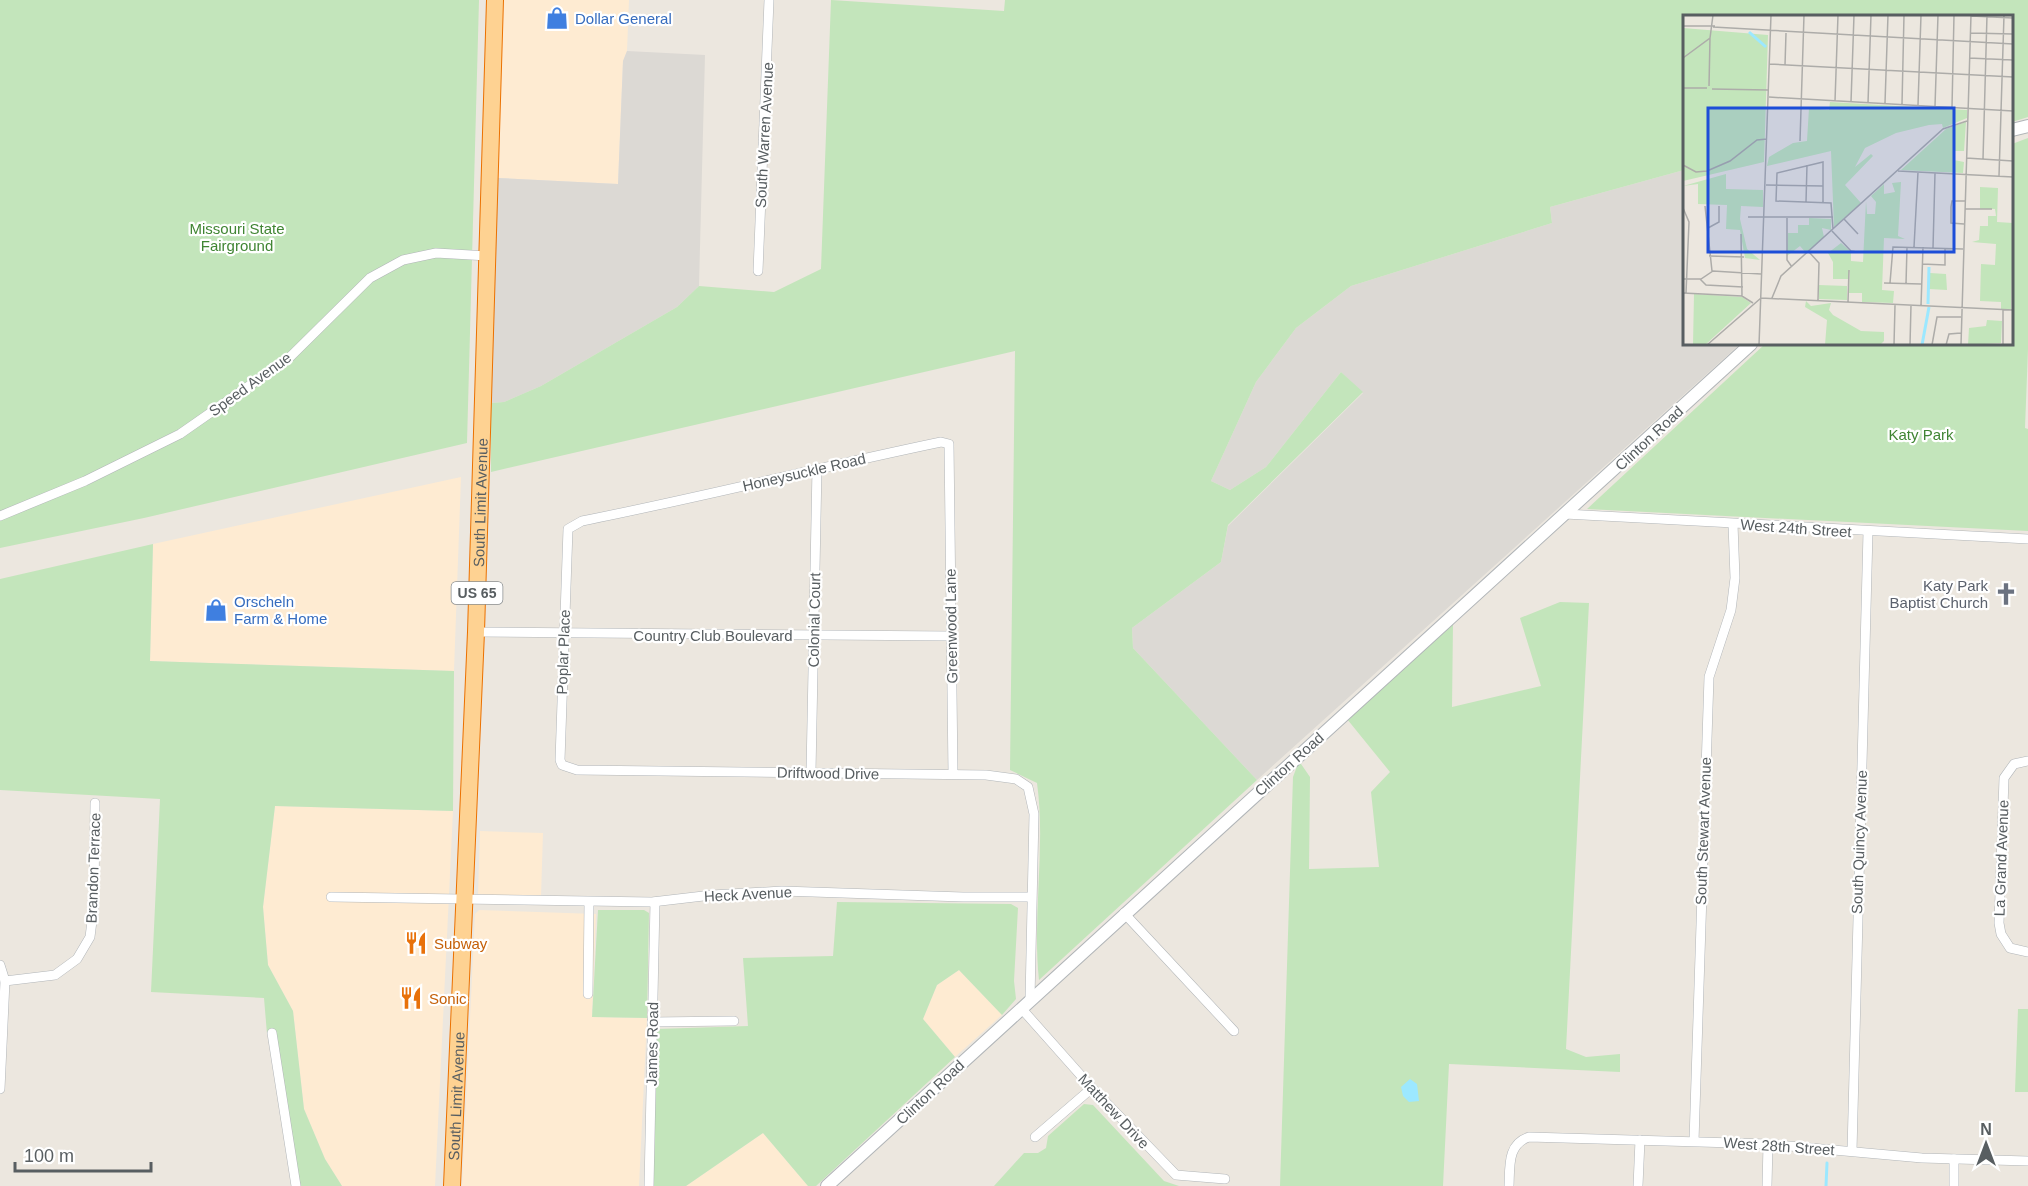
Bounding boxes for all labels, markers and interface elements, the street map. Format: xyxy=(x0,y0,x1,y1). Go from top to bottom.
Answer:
shop icon: Dollar General xyxy=(544,5,570,31)
place label: Dollar General xyxy=(575,10,672,27)
inset map xyxy=(1683,15,2013,345)
street label: South Warren Avenue xyxy=(752,62,776,208)
park label: Missouri State Fairground xyxy=(189,220,285,254)
street label: Speed Avenue xyxy=(206,349,294,419)
street label: Clinton Road xyxy=(1611,402,1687,474)
park label: Katy Park xyxy=(1888,426,1954,443)
street label: South Limit Avenue xyxy=(469,438,490,567)
street label: Honeysuckle Road xyxy=(741,450,867,494)
street label: West 24th Street xyxy=(1740,516,1853,540)
street label: Greenwood Lane xyxy=(941,568,961,684)
street label: Colonial Court xyxy=(805,572,823,668)
place label: Katy Park Baptist Church xyxy=(1890,577,1988,611)
church icon: Katy Park Baptist Church xyxy=(1993,581,2019,607)
road number: US 65 xyxy=(452,582,502,604)
place label: Orscheln Farm & Home xyxy=(234,593,327,627)
shop icon: Orscheln Farm & Home xyxy=(203,597,229,623)
street label: Poplar Place xyxy=(553,609,573,695)
street label: Country Club Boulevard xyxy=(633,627,793,644)
street label: Clinton Road xyxy=(1251,729,1327,799)
street label: South Stewart Avenue xyxy=(1692,757,1714,905)
street label: Driftwood Drive xyxy=(777,764,879,782)
street label: South Quincy Avenue xyxy=(1848,770,1870,914)
street label: La Grand Avenue xyxy=(1990,799,2012,917)
street label: Brandon Terrace xyxy=(83,812,103,924)
street label: Heck Avenue xyxy=(704,883,792,905)
restaurant icon: Subway xyxy=(403,930,429,956)
place label: Subway xyxy=(434,935,488,952)
restaurant icon: Sonic xyxy=(398,985,424,1011)
place label: Sonic xyxy=(429,990,467,1007)
street label: James Road xyxy=(643,1002,661,1086)
street label: South Limit Avenue xyxy=(445,1031,467,1161)
street label: Clinton Road xyxy=(892,1056,968,1128)
street label: Matthew Drive xyxy=(1075,1070,1153,1152)
north arrow xyxy=(1956,1114,2016,1174)
text: N xyxy=(1980,1121,1992,1138)
street label: West 28th Street xyxy=(1723,1134,1836,1158)
scale bar xyxy=(15,1135,152,1173)
text: 100 m xyxy=(24,1146,74,1166)

